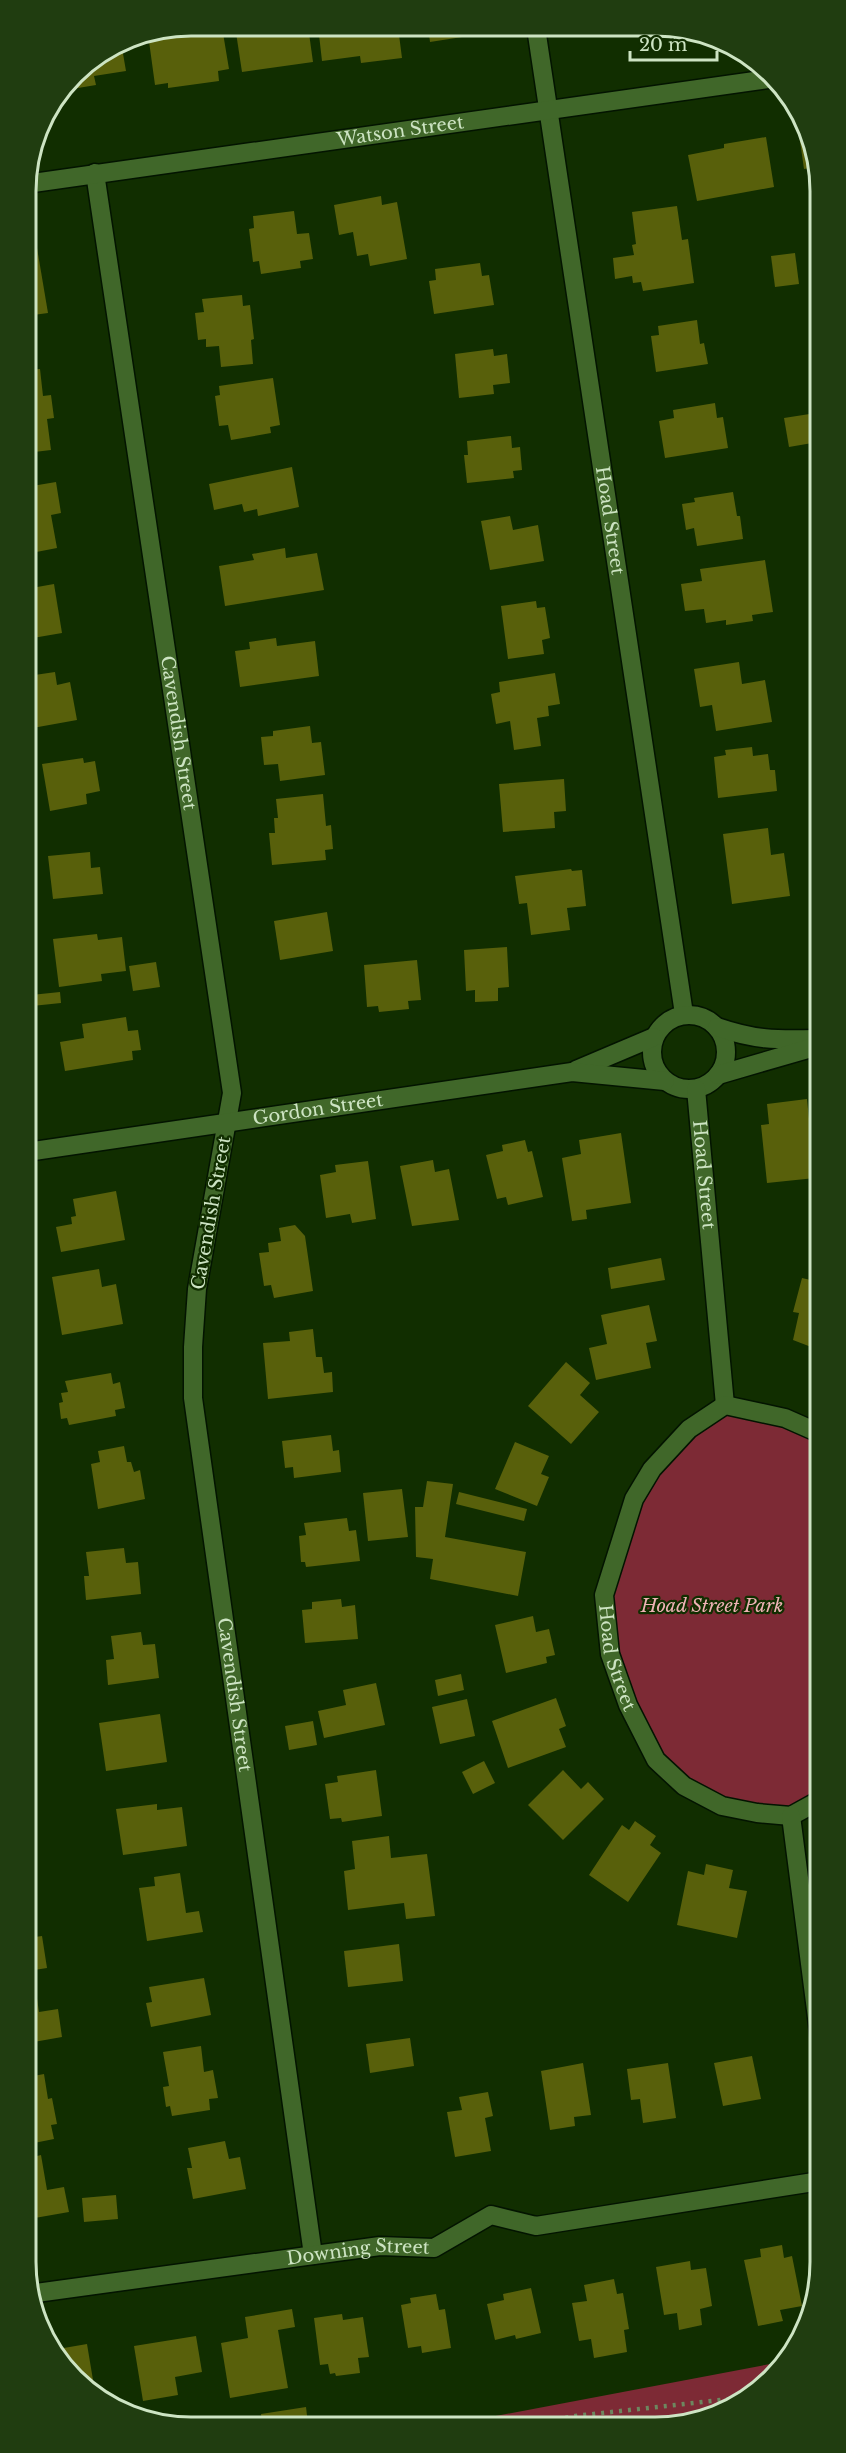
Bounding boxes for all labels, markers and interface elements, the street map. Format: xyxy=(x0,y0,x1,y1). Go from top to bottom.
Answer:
scale bar xyxy=(630,24,717,62)
text: 20 m xyxy=(639,34,687,56)
street label: Watson Street xyxy=(334,111,465,151)
street label: Hoad Street xyxy=(591,465,629,576)
street label: Cavendish Street xyxy=(156,654,201,812)
street label: Gordon Street xyxy=(251,1089,385,1130)
street label: Hoad Street xyxy=(688,1119,720,1230)
street label: Cavendish Street xyxy=(187,1134,235,1291)
park label: Hoad Street Park xyxy=(640,1595,783,1617)
street label: Hoad Street xyxy=(594,1603,640,1715)
street label: Cavendish Street xyxy=(213,1616,256,1774)
street label: Downing Street xyxy=(285,2235,430,2270)

